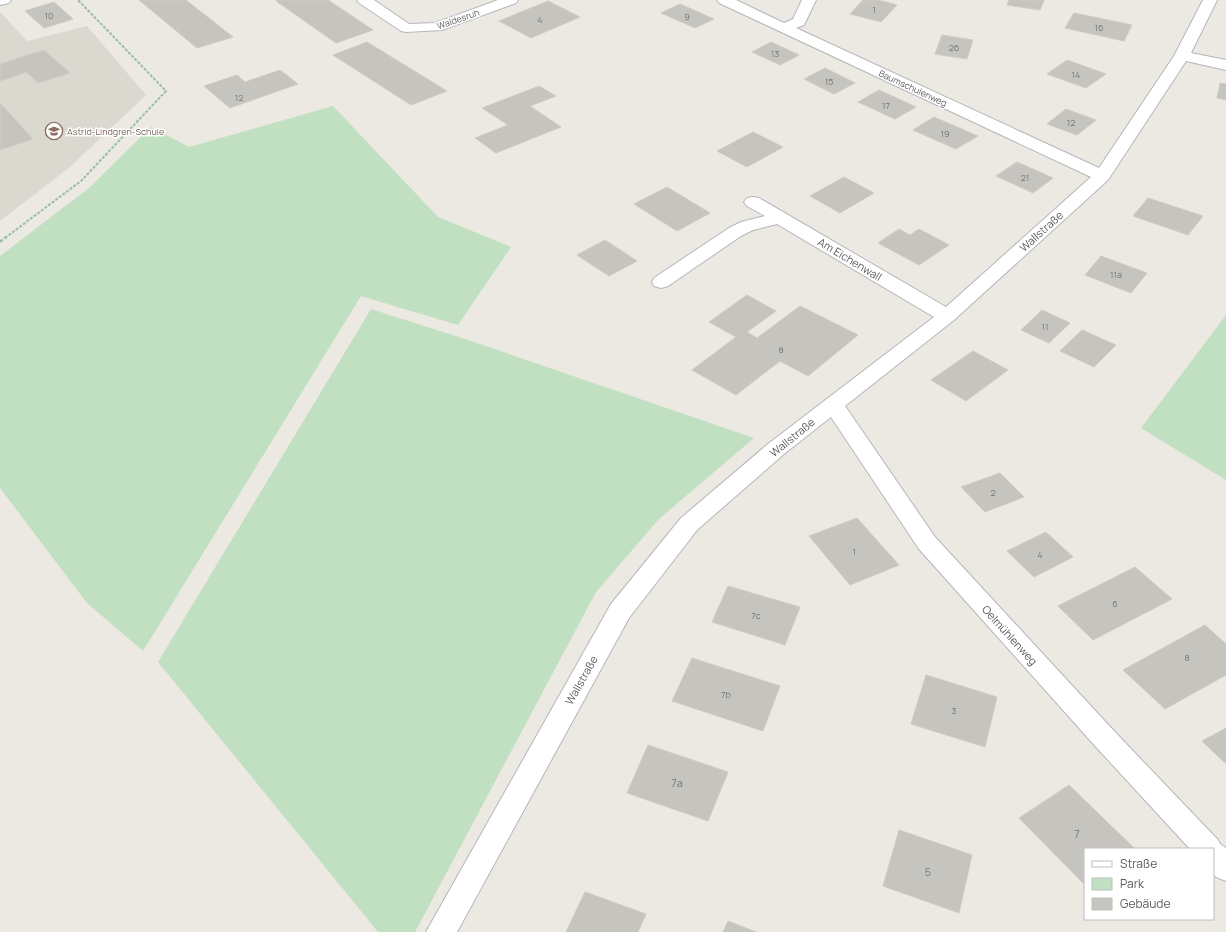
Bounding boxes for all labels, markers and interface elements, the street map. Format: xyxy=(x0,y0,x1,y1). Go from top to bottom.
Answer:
house number: 1 xyxy=(872,3,876,16)
street label: Waldesruh xyxy=(435,6,481,32)
house number: 10 xyxy=(45,9,54,22)
house number: 9 xyxy=(684,10,690,23)
house number: 4 xyxy=(537,13,543,26)
house number: 16 xyxy=(1094,21,1104,34)
house number: 26 xyxy=(949,41,960,54)
house number: 13 xyxy=(771,47,779,60)
street label: Baumschulenweg xyxy=(877,67,949,109)
house number: 14 xyxy=(1072,68,1080,81)
house number: 15 xyxy=(825,75,833,88)
house number: 12 xyxy=(235,91,243,104)
house number: 17 xyxy=(882,99,890,112)
house number: 12 xyxy=(1067,116,1075,129)
school or university icon: Astrid-Lindgren-Schule xyxy=(44,121,64,141)
place label: Astrid-Lindgren-Schule xyxy=(67,125,164,138)
house number: 19 xyxy=(940,127,950,140)
house number: 21 xyxy=(1021,171,1029,184)
street label: Wallstraße xyxy=(1016,207,1067,255)
street label: Am Eichenwall xyxy=(815,234,885,284)
house number: 11a xyxy=(1110,268,1122,281)
house number: 11 xyxy=(1041,320,1049,333)
house number: 8 xyxy=(778,343,784,356)
street label: Wallstraße xyxy=(766,414,818,460)
house number: 2 xyxy=(990,486,996,499)
house number: 1 xyxy=(852,545,856,558)
house number: 4 xyxy=(1037,548,1043,561)
house number: 6 xyxy=(1112,597,1118,610)
street label: Oelmühlenweg xyxy=(979,602,1041,668)
house number: 7c xyxy=(751,609,761,622)
house number: 8 xyxy=(1184,651,1190,664)
street label: Wallstraße xyxy=(561,652,601,707)
house number: 7b xyxy=(721,688,731,701)
house number: 3 xyxy=(952,704,957,717)
house number: 7a xyxy=(671,775,683,790)
house number: 7 xyxy=(1074,826,1080,841)
legend xyxy=(1084,848,1214,920)
text: Straße xyxy=(1120,855,1157,872)
house number: 5 xyxy=(925,864,931,879)
text: Park xyxy=(1120,875,1145,892)
text: Gebäude xyxy=(1120,895,1171,912)

